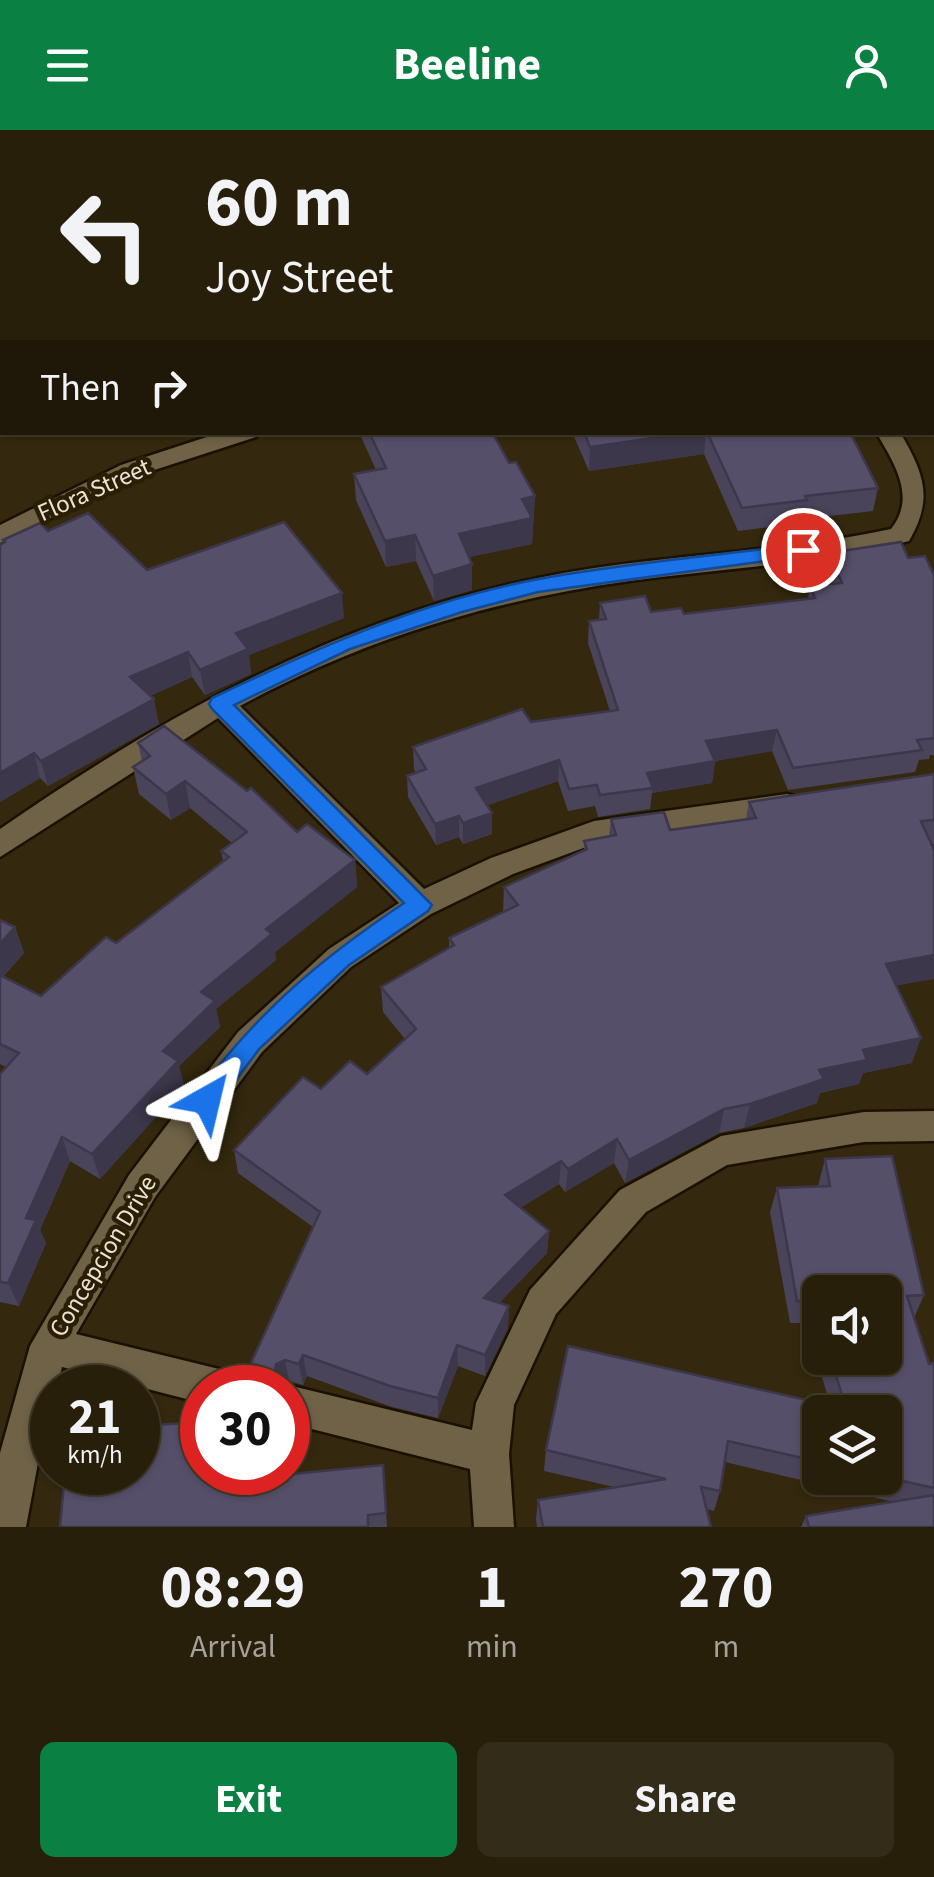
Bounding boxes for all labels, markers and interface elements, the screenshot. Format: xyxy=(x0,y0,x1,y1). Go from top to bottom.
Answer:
text: Beeline xyxy=(393,33,541,97)
icon: menu xyxy=(40,38,95,93)
icon: person xyxy=(839,38,894,93)
text: 60 m xyxy=(205,153,353,253)
icon: left xyxy=(40,170,170,300)
text: Joy Street xyxy=(205,246,394,310)
icon: right xyxy=(141,360,196,415)
text: Then xyxy=(40,361,121,415)
street label: Flora Street xyxy=(32,449,157,531)
pin xyxy=(761,508,846,593)
icon: arrive xyxy=(776,523,831,578)
position arrow xyxy=(155,1048,259,1152)
street label: Concepcion Drive xyxy=(41,1168,165,1344)
map controls xyxy=(802,1275,902,1495)
button: sound xyxy=(802,1275,902,1375)
speed limit sign: 30 xyxy=(180,1365,310,1495)
text: 21 xyxy=(69,1382,121,1453)
button: layers xyxy=(802,1395,902,1495)
text: km/h xyxy=(67,1437,123,1473)
text: 08:29 xyxy=(161,1546,305,1631)
text: 1 xyxy=(476,1546,508,1631)
text: 270 xyxy=(678,1546,773,1631)
text: Arrival xyxy=(190,1624,276,1670)
text: min xyxy=(466,1624,518,1670)
text: m xyxy=(713,1624,739,1670)
button: Exit xyxy=(40,1742,457,1857)
button: Share xyxy=(477,1742,894,1857)

